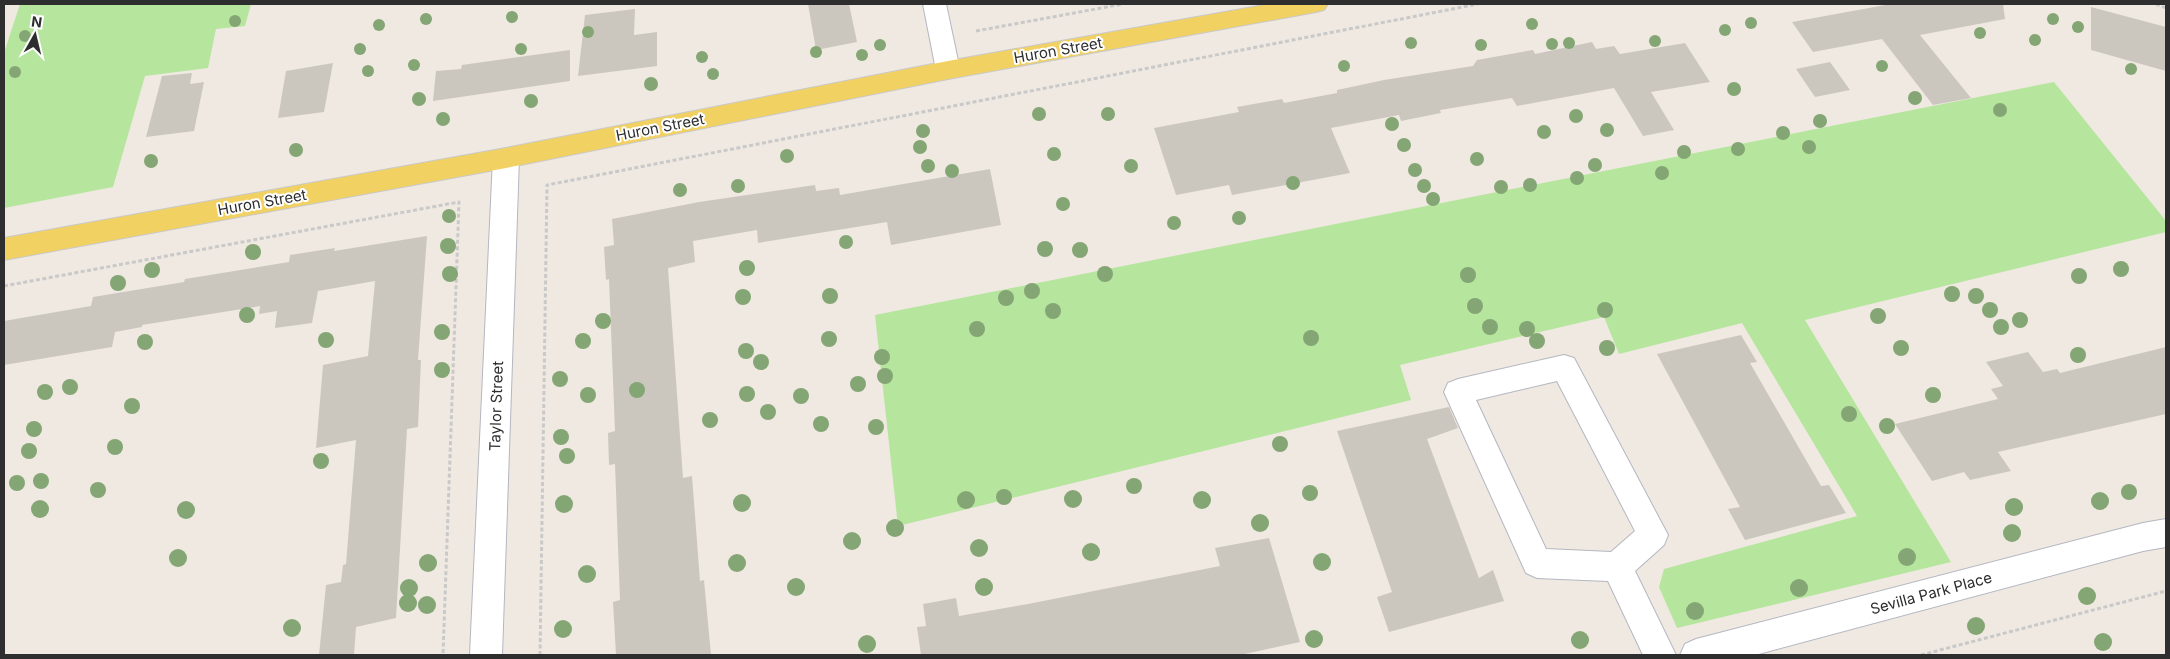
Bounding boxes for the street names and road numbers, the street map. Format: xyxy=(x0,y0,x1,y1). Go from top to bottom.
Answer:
street label: Huron Street xyxy=(1012,33,1104,67)
street label: Huron Street xyxy=(614,109,706,145)
street label: Huron Street xyxy=(216,185,308,219)
street label: Taylor Street xyxy=(485,361,507,451)
street label: Sevilla Park Place xyxy=(1868,568,1994,618)

